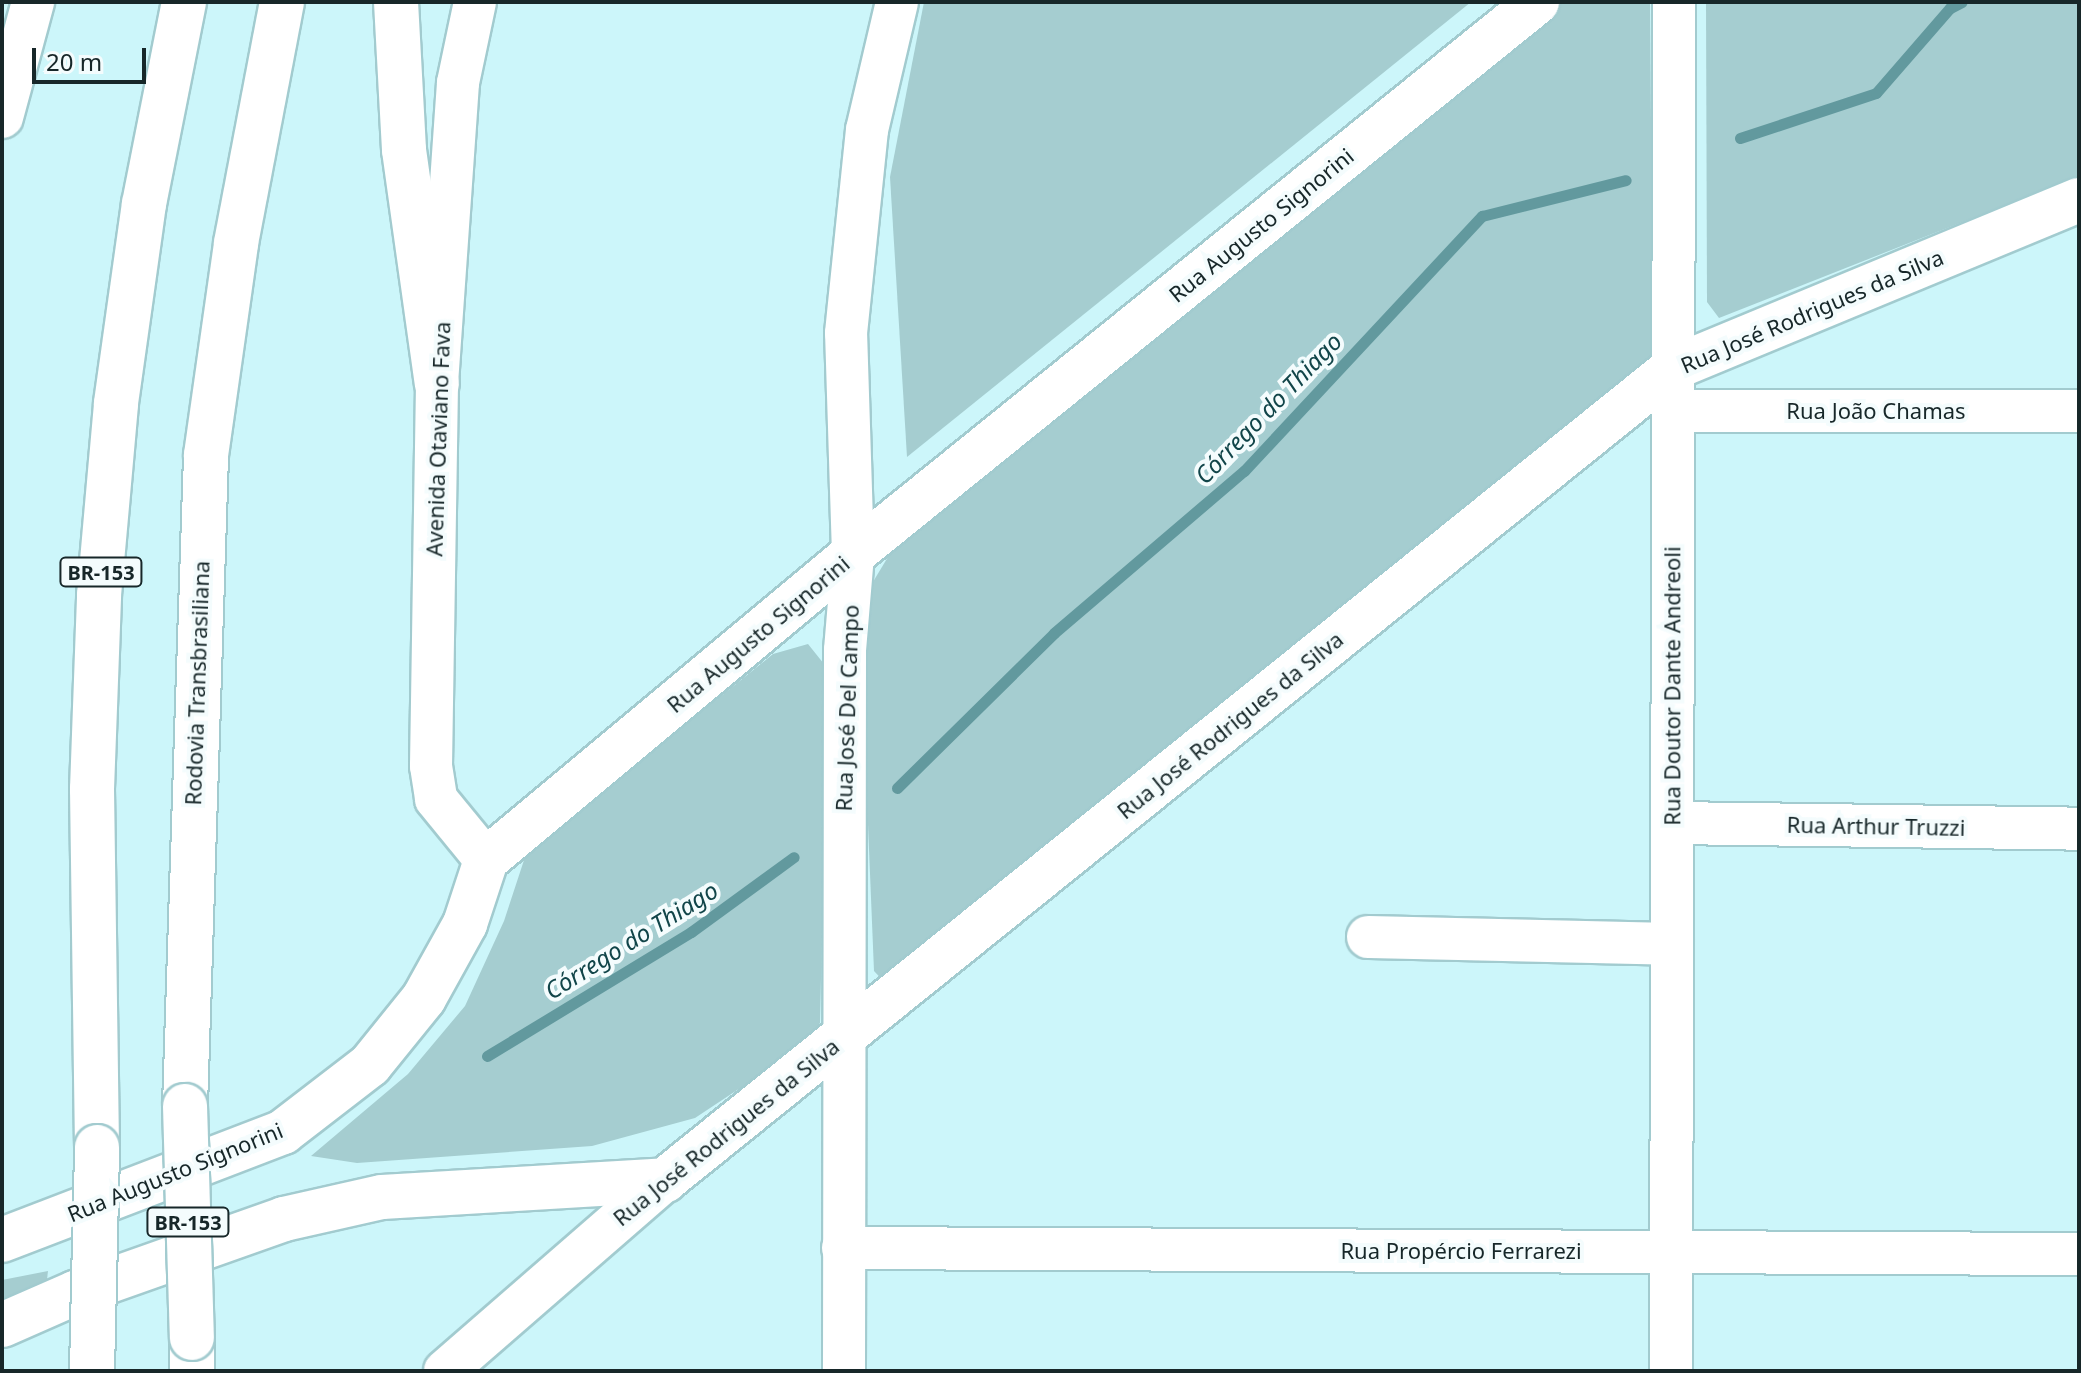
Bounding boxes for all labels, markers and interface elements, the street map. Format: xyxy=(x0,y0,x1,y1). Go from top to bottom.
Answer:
scale bar xyxy=(36,32,150,82)
text: 20 m xyxy=(46,45,102,78)
street label: Rua Augusto Signorini xyxy=(1163,142,1359,308)
street label: Rua José Rodrigues da Silva xyxy=(1677,244,1947,378)
street label: Avenida Otaviano Fava xyxy=(421,321,455,557)
water label: Córrego do Thiago xyxy=(1189,327,1347,489)
street label: Rua João Chamas xyxy=(1786,398,1966,424)
street label: Rua Doutor Dante Andreoli xyxy=(1659,546,1685,826)
street label: Rua Augusto Signorini xyxy=(661,550,855,718)
road number: BR-153 xyxy=(59,556,143,588)
street label: Rodovia Transbrasiliana xyxy=(180,560,214,806)
street label: Rua José Del Campo xyxy=(830,604,864,812)
street label: Rua José Rodrigues da Silva xyxy=(1112,626,1348,824)
street label: Rua Arthur Truzzi xyxy=(1786,811,1966,841)
water label: Córrego do Thiago xyxy=(539,875,723,1005)
street label: Rua José Rodrigues da Silva xyxy=(608,1033,844,1231)
street label: Rua Augusto Signorini xyxy=(63,1117,287,1227)
road number: BR-153 xyxy=(146,1206,230,1238)
street label: Rua Propércio Ferrarezi xyxy=(1340,1238,1582,1264)

